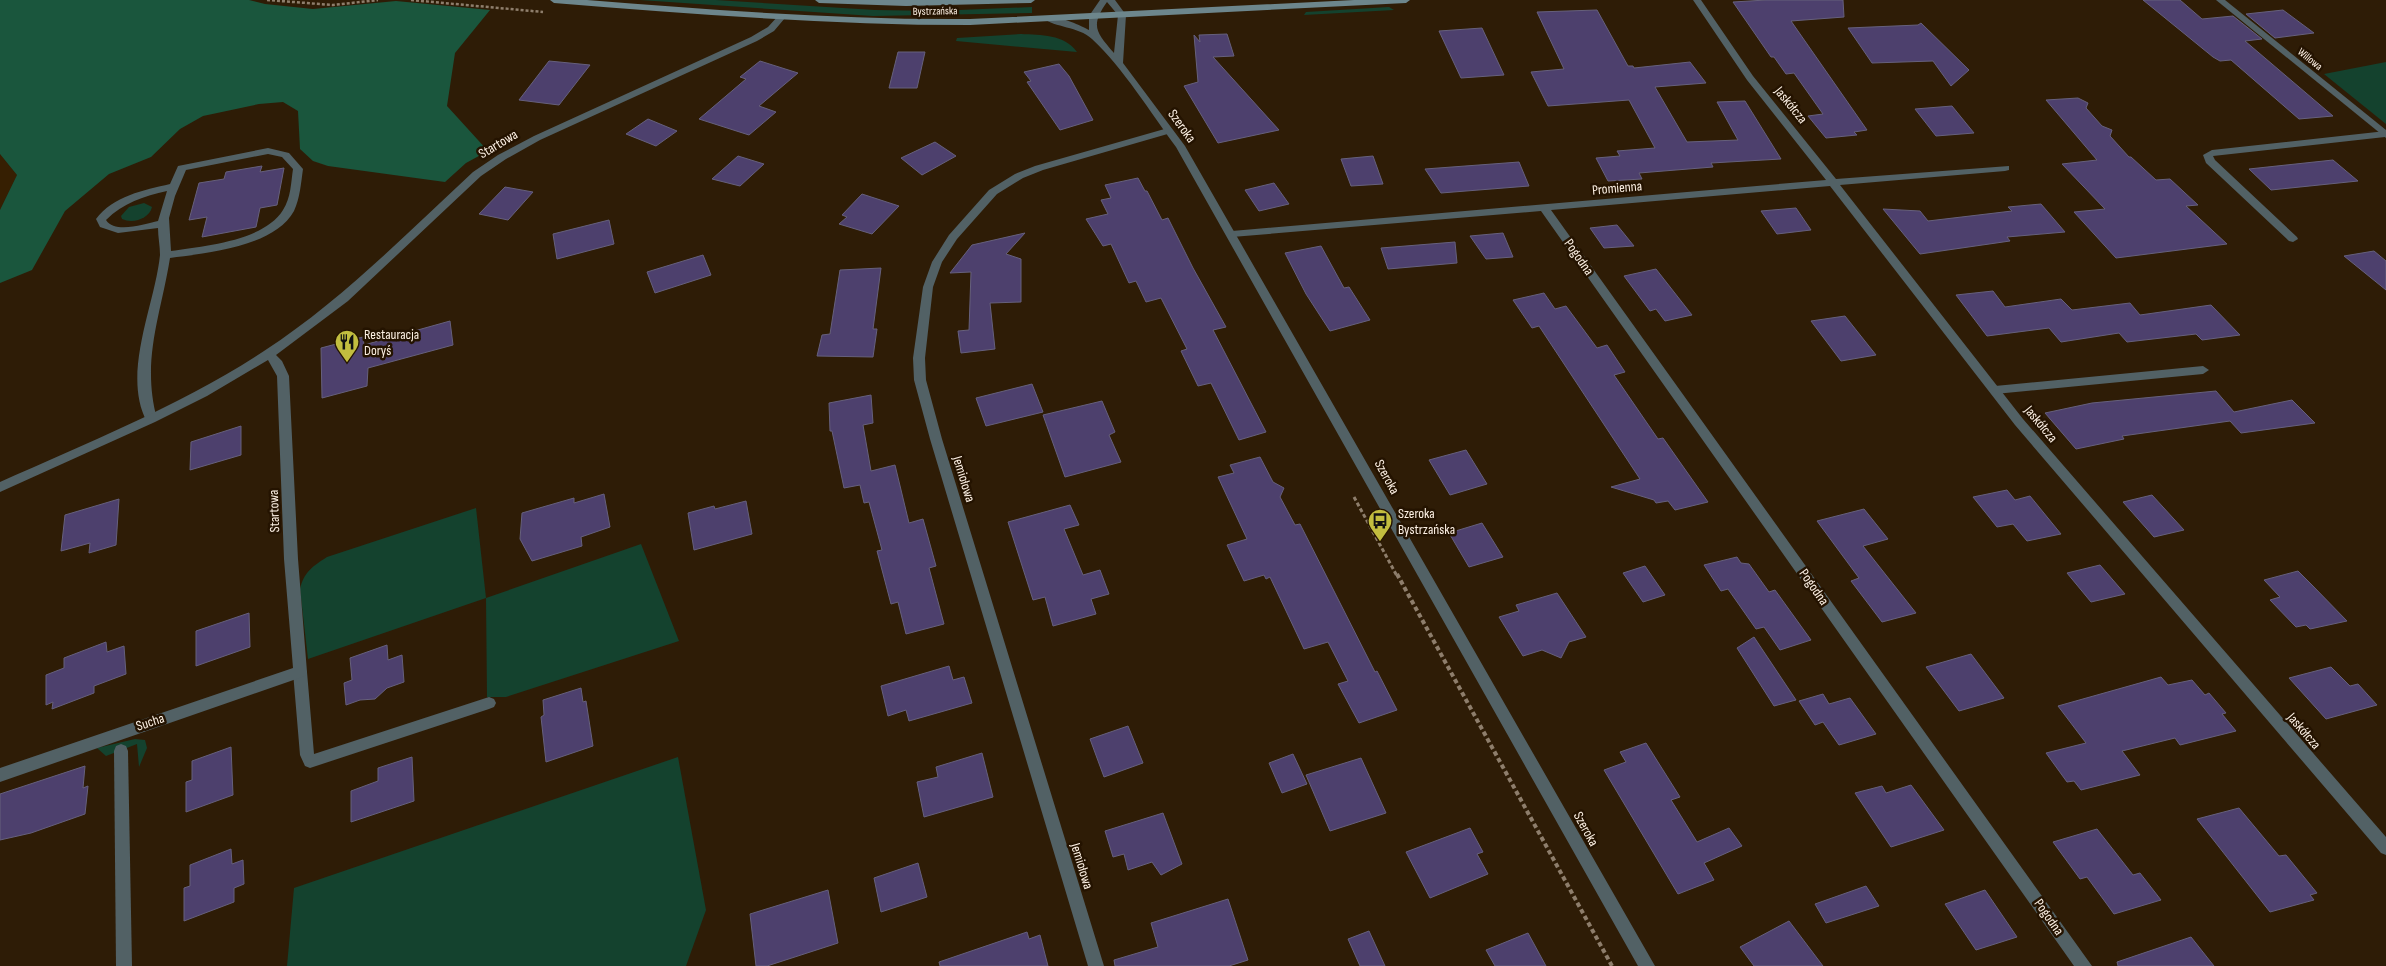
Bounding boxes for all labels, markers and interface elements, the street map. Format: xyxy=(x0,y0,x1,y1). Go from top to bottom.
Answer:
street label: Bystrzańska xyxy=(912,4,958,18)
street label: Willowa xyxy=(2295,45,2325,73)
street label: Jaskółcza xyxy=(1770,82,1811,127)
street label: Szeroka xyxy=(1164,106,1200,146)
street label: Startowa xyxy=(475,126,521,162)
street label: Promienna xyxy=(1591,177,1643,199)
street label: Pogodna xyxy=(1560,236,1598,278)
place label: Restauracja Doryś xyxy=(364,326,419,359)
restaurant icon: Restauracja Doryś xyxy=(334,329,360,363)
street label: Jaskółcza xyxy=(2020,401,2061,446)
street label: Jemiołowa xyxy=(949,453,979,504)
street label: Szeroka xyxy=(1371,457,1403,497)
street label: Startowa xyxy=(265,489,283,533)
place label: Szeroka Bystrzańska xyxy=(1398,505,1455,538)
bus stop icon: Szeroka Bystrzańska xyxy=(1367,508,1393,542)
street label: Pogodna xyxy=(1795,566,1833,608)
street label: Sucha xyxy=(134,709,166,735)
street label: Jaskółcza xyxy=(2283,709,2324,753)
street label: Szeroka xyxy=(1570,809,1602,849)
street label: Jemiołowa xyxy=(1067,840,1097,891)
street label: Pogodna xyxy=(2030,896,2068,938)

